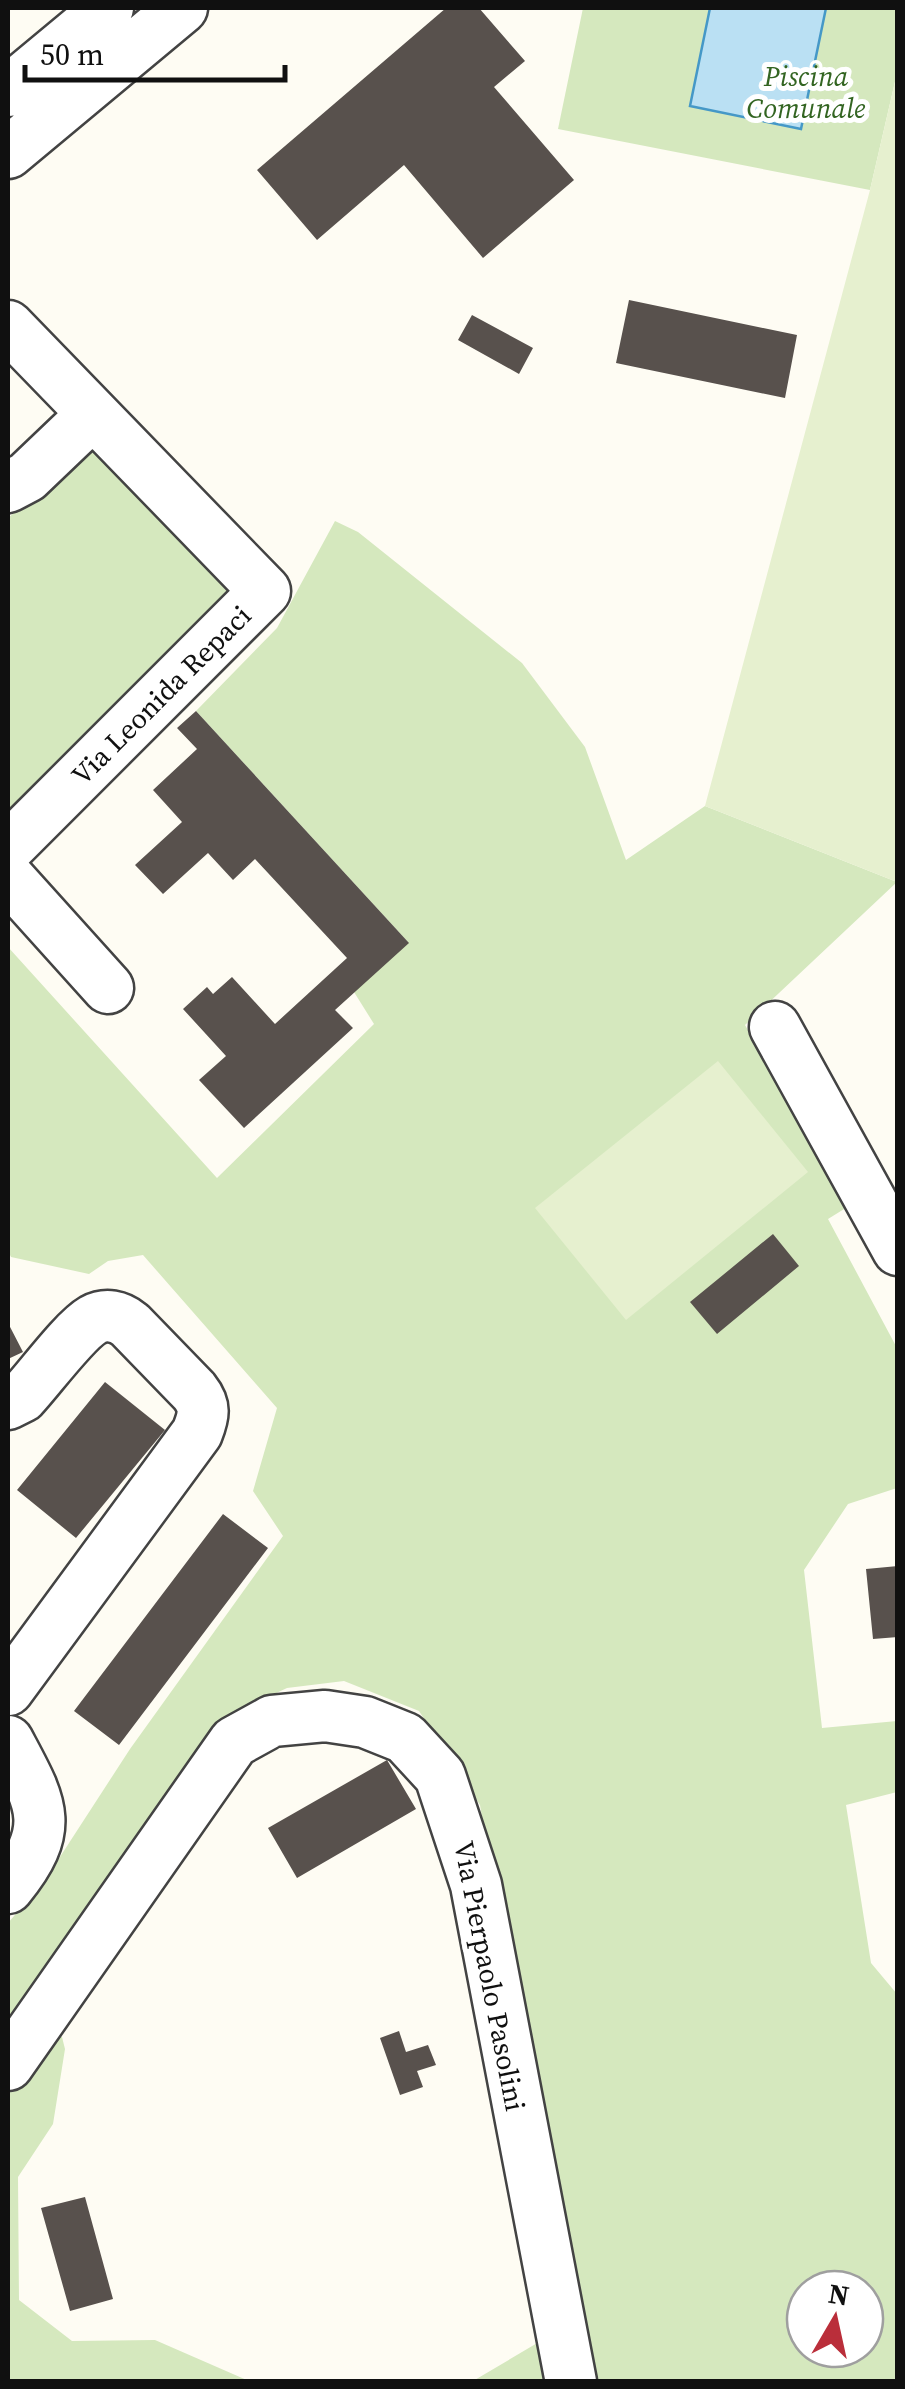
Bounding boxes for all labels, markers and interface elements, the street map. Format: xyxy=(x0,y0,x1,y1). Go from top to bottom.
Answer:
scale bar xyxy=(25,20,285,82)
text: 50 m xyxy=(40,34,104,75)
park label: Piscina Comunale xyxy=(747,57,866,127)
street label: Via Leonida Repaci xyxy=(63,597,259,793)
street label: Via Pierpaolo Pasolini xyxy=(445,1838,535,2114)
north arrow xyxy=(785,2269,885,2369)
text: N xyxy=(826,2274,852,2315)

